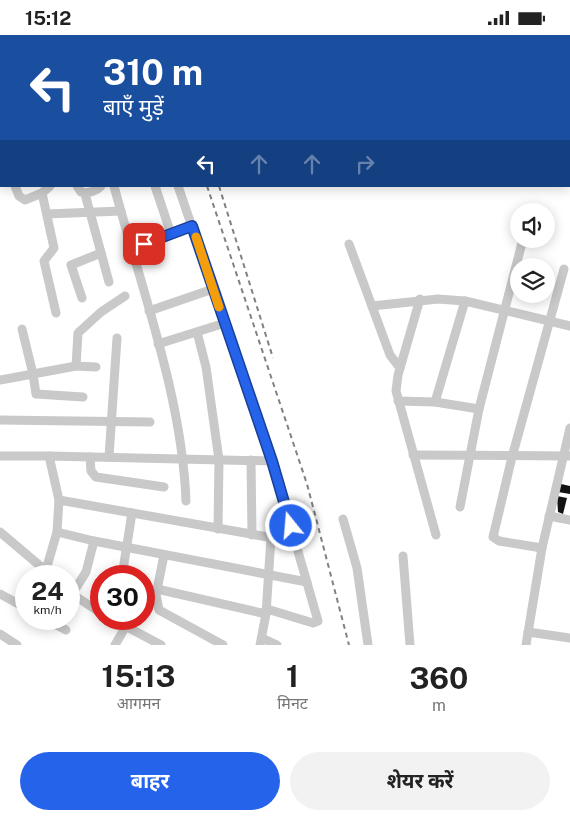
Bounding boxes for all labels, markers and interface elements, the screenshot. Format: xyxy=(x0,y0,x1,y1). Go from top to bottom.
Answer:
text: 15:12 xyxy=(25,7,71,29)
text: 310 m xyxy=(103,52,203,93)
icon: left xyxy=(20,55,85,120)
text: बाएँ मुड़ें xyxy=(103,94,164,120)
icon: left xyxy=(192,150,220,178)
icon: ahead xyxy=(245,150,273,178)
icon: ahead xyxy=(298,150,326,178)
icon: right xyxy=(351,150,379,178)
map controls xyxy=(510,203,555,303)
button: sound xyxy=(510,203,555,248)
pin xyxy=(123,223,165,265)
icon: arrive xyxy=(130,230,158,258)
button: layers xyxy=(510,258,555,303)
position arrow xyxy=(264,499,316,551)
speed limit sign: 30 xyxy=(90,565,155,630)
text: 24 xyxy=(31,576,64,606)
text: km/h xyxy=(33,603,62,617)
text: 15:13 xyxy=(102,658,176,694)
text: 1 xyxy=(286,658,299,694)
text: 360 xyxy=(409,660,468,696)
text: आगमन xyxy=(117,694,161,713)
text: मिनट xyxy=(277,694,308,713)
text: m xyxy=(432,696,446,715)
button: बाहर xyxy=(20,752,280,810)
button: शेयर करें xyxy=(290,752,550,810)

